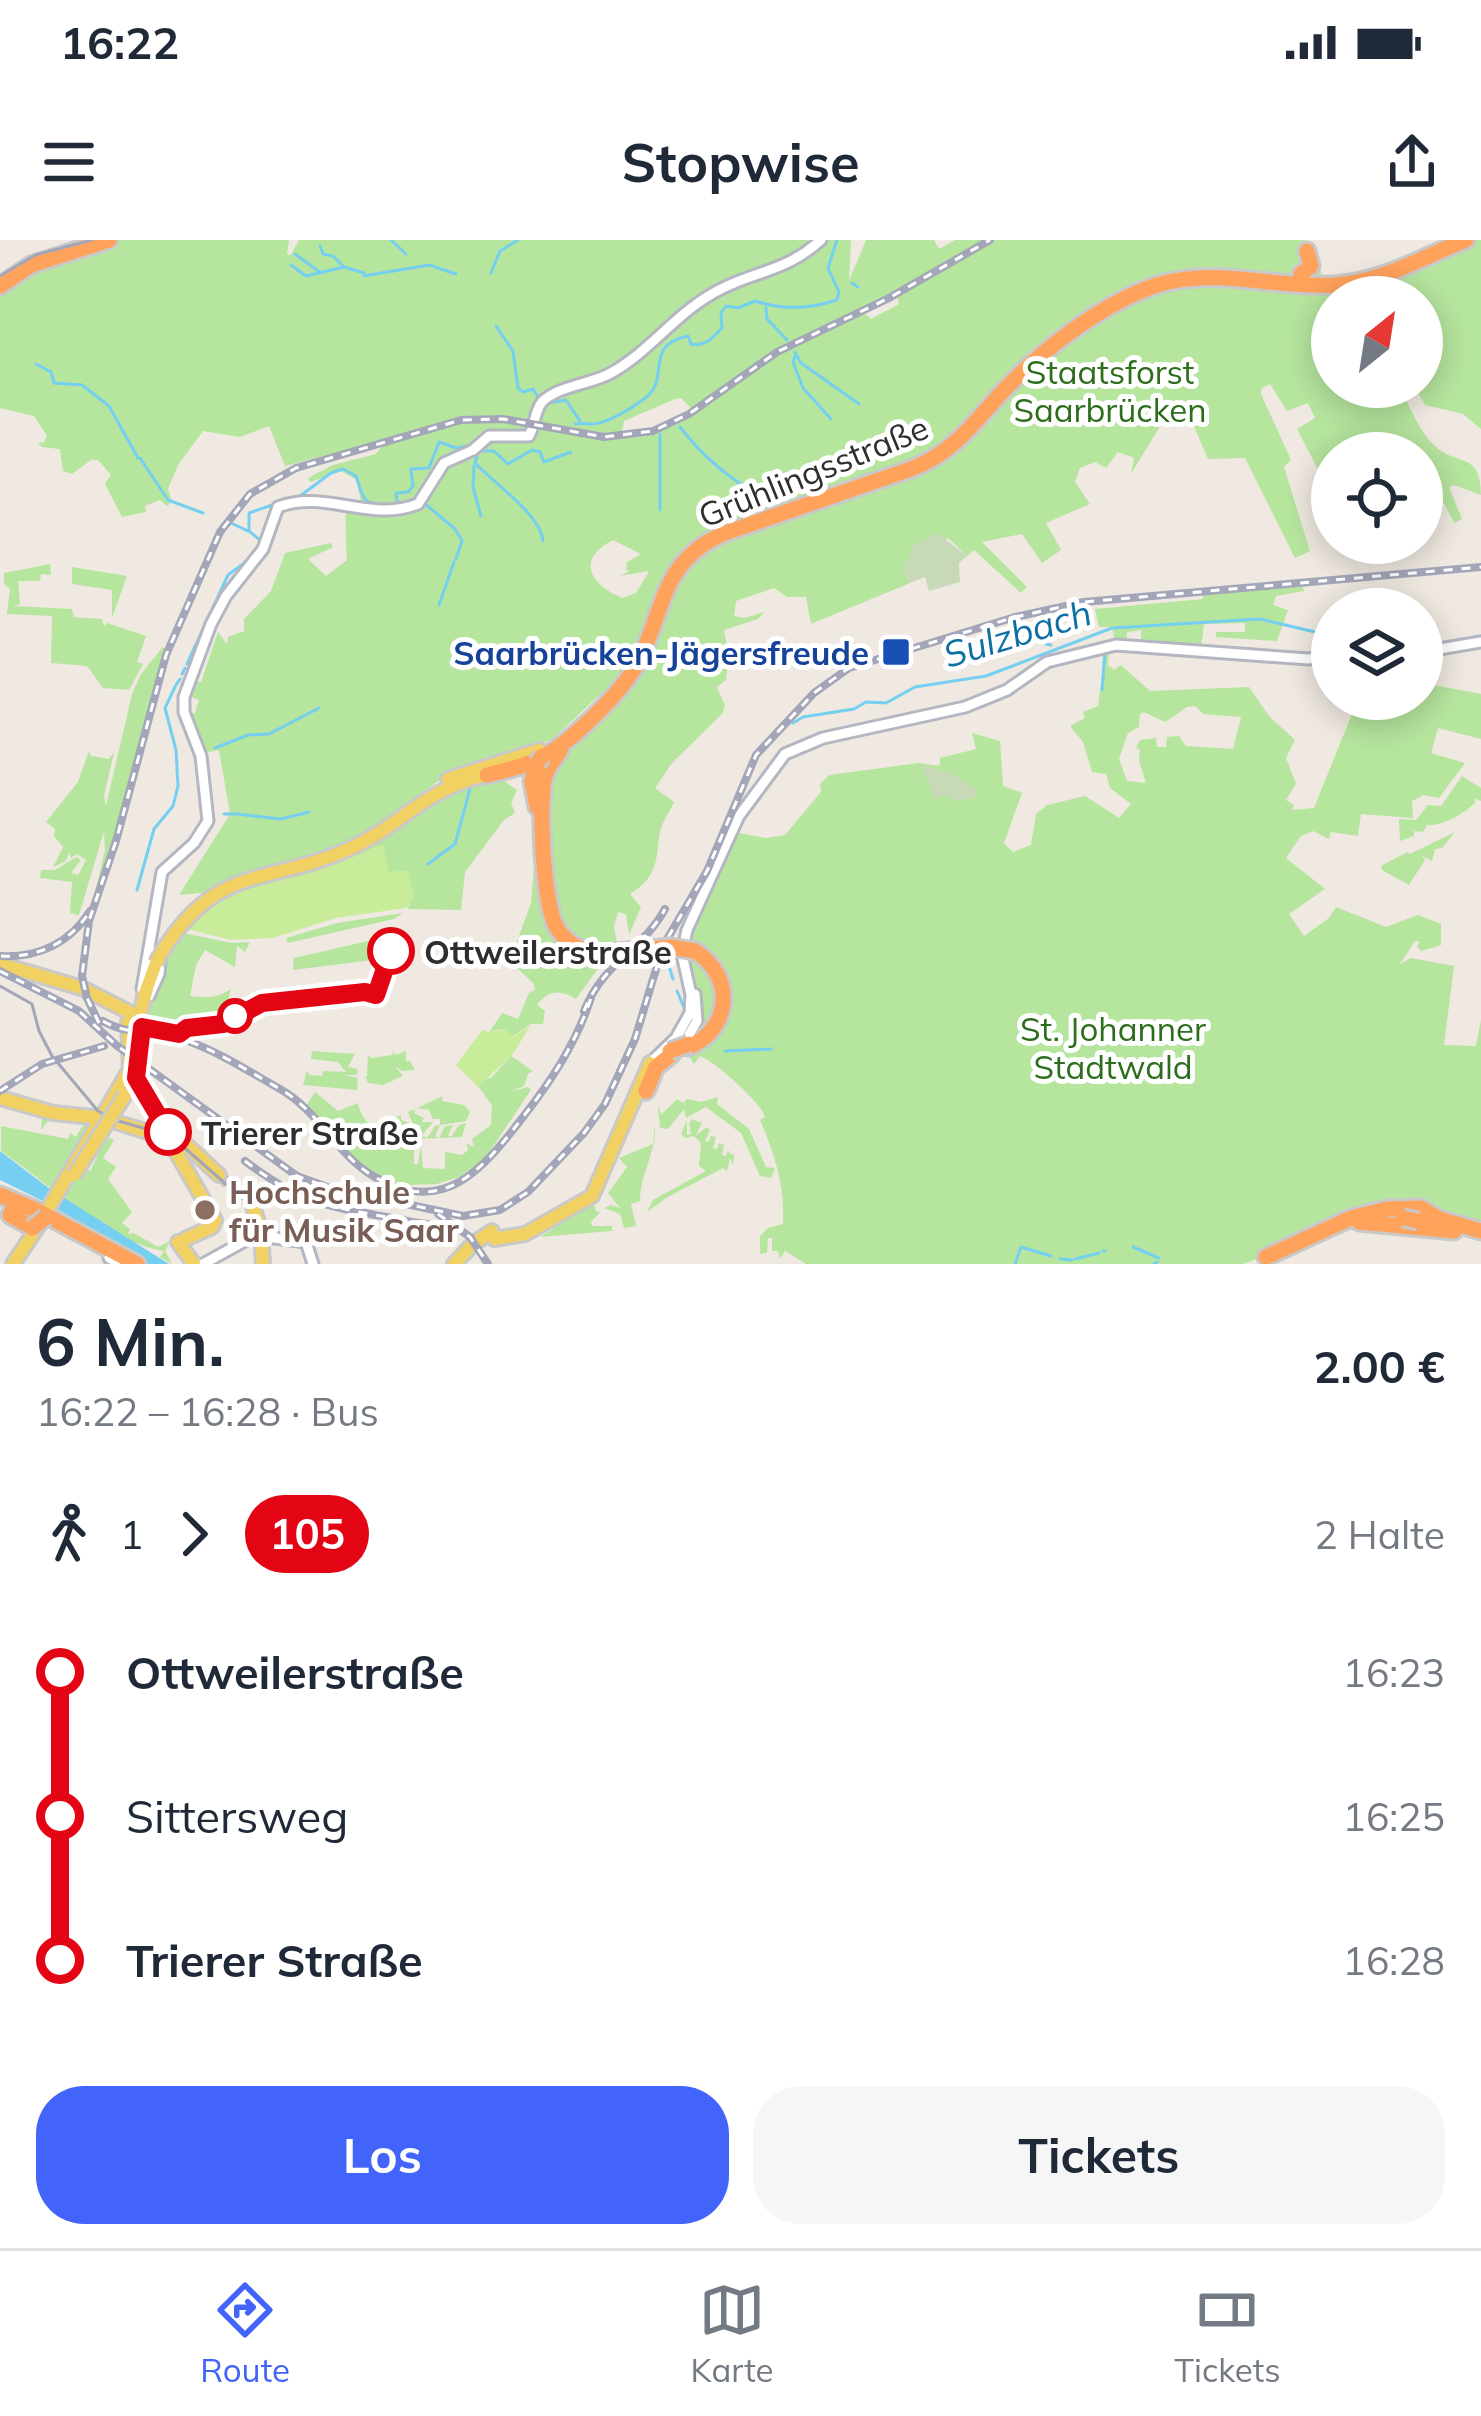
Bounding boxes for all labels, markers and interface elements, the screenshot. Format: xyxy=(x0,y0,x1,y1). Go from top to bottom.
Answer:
text: 16:22 xyxy=(60,14,179,70)
text: Stopwise xyxy=(621,128,860,196)
icon: menu xyxy=(36,129,102,195)
icon: share xyxy=(1379,129,1445,195)
north arrow xyxy=(1311,276,1443,408)
map controls xyxy=(1311,276,1443,720)
park label: Staatsforst Saarbrücken xyxy=(1013,351,1207,430)
street label: Grühlingsstraße xyxy=(692,406,934,536)
button: locate xyxy=(1311,432,1443,564)
button: layers xyxy=(1311,588,1443,720)
water label: Sulzbach xyxy=(937,589,1097,677)
place label: Saarbrücken-Jägersfreude xyxy=(453,632,869,673)
marker: Saarbrücken-Jägersfreude xyxy=(880,636,912,668)
marker: Ottweilerstraße xyxy=(369,929,413,973)
place label: Ottweilerstraße xyxy=(424,931,672,972)
unlabelled marker xyxy=(219,1000,251,1032)
park label: St. Johanner Stadtwald xyxy=(1020,1008,1206,1087)
marker: Trierer Straße xyxy=(146,1110,190,1154)
place label: Trierer Straße xyxy=(201,1112,419,1153)
place label: Hochschule für Musik Saar xyxy=(229,1171,459,1250)
marker: Hochschule für Musik Saar xyxy=(192,1197,218,1223)
text: 6 Min. xyxy=(36,1300,225,1383)
text: 2.00 € xyxy=(1314,1338,1445,1394)
text: 16:22 – 16:28 · Bus xyxy=(36,1387,379,1436)
icon: walk xyxy=(36,1501,102,1567)
icon: forward xyxy=(161,1501,227,1567)
text: 105 xyxy=(269,1507,345,1560)
text: 1 xyxy=(120,1510,143,1559)
text: 2 Halte xyxy=(1314,1510,1445,1559)
text: Ottweilerstraße xyxy=(126,1644,464,1700)
text: 16:23 xyxy=(1343,1648,1445,1697)
text: Sittersweg xyxy=(126,1788,348,1844)
text: 16:25 xyxy=(1343,1792,1445,1841)
text: Trierer Straße xyxy=(126,1932,423,1988)
text: 16:28 xyxy=(1343,1936,1445,1985)
button: Los xyxy=(36,2086,729,2224)
button: Tickets xyxy=(753,2086,1445,2224)
tab: Route xyxy=(200,2277,290,2390)
tab: Karte xyxy=(691,2277,774,2390)
tab: Tickets xyxy=(1174,2277,1281,2390)

